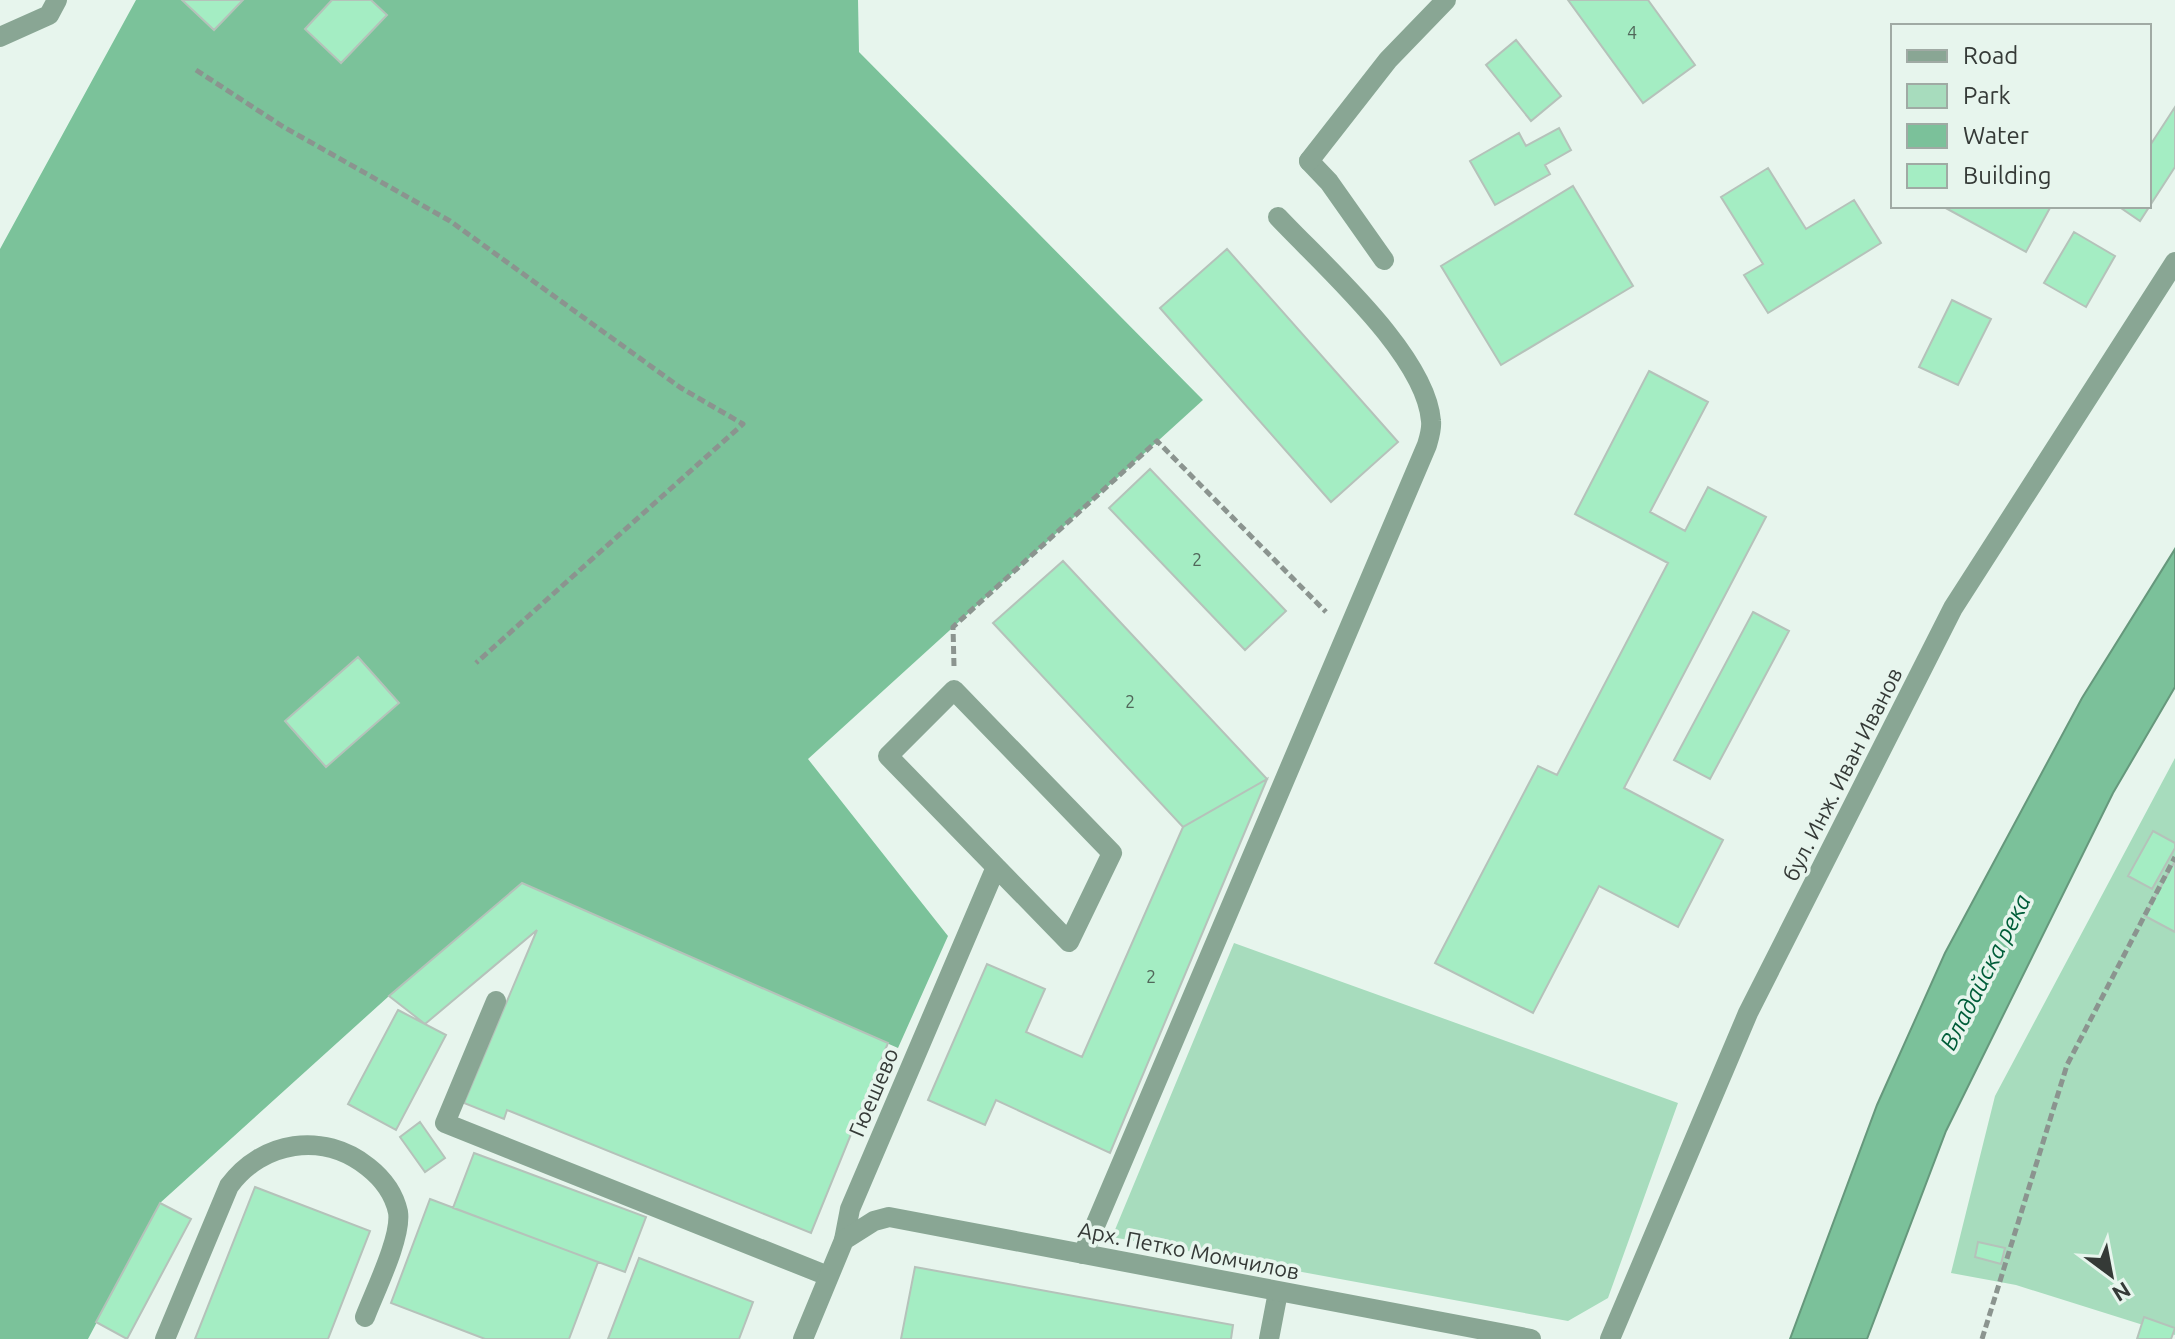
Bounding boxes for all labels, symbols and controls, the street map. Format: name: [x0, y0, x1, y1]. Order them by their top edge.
house number: 4: [1627, 22, 1637, 42]
legend: [1891, 24, 2151, 208]
text: Road: [1963, 42, 2018, 69]
text: Park: [1963, 82, 2011, 109]
text: Water: [1963, 122, 2029, 149]
text: Building: [1963, 162, 2051, 189]
house number: 2: [1192, 549, 1202, 569]
street label: бул. Инж. Иван Иванов: [1777, 663, 1907, 885]
house number: 2: [1125, 691, 1135, 711]
water label: Владайска река: [1934, 890, 2036, 1054]
house number: 2: [1146, 966, 1156, 986]
street label: Гюешево: [843, 1044, 903, 1140]
street label: Арх. Петко Момчилов: [1076, 1216, 1302, 1284]
north arrow: [2071, 1235, 2151, 1315]
text: N: [2108, 1277, 2135, 1307]

